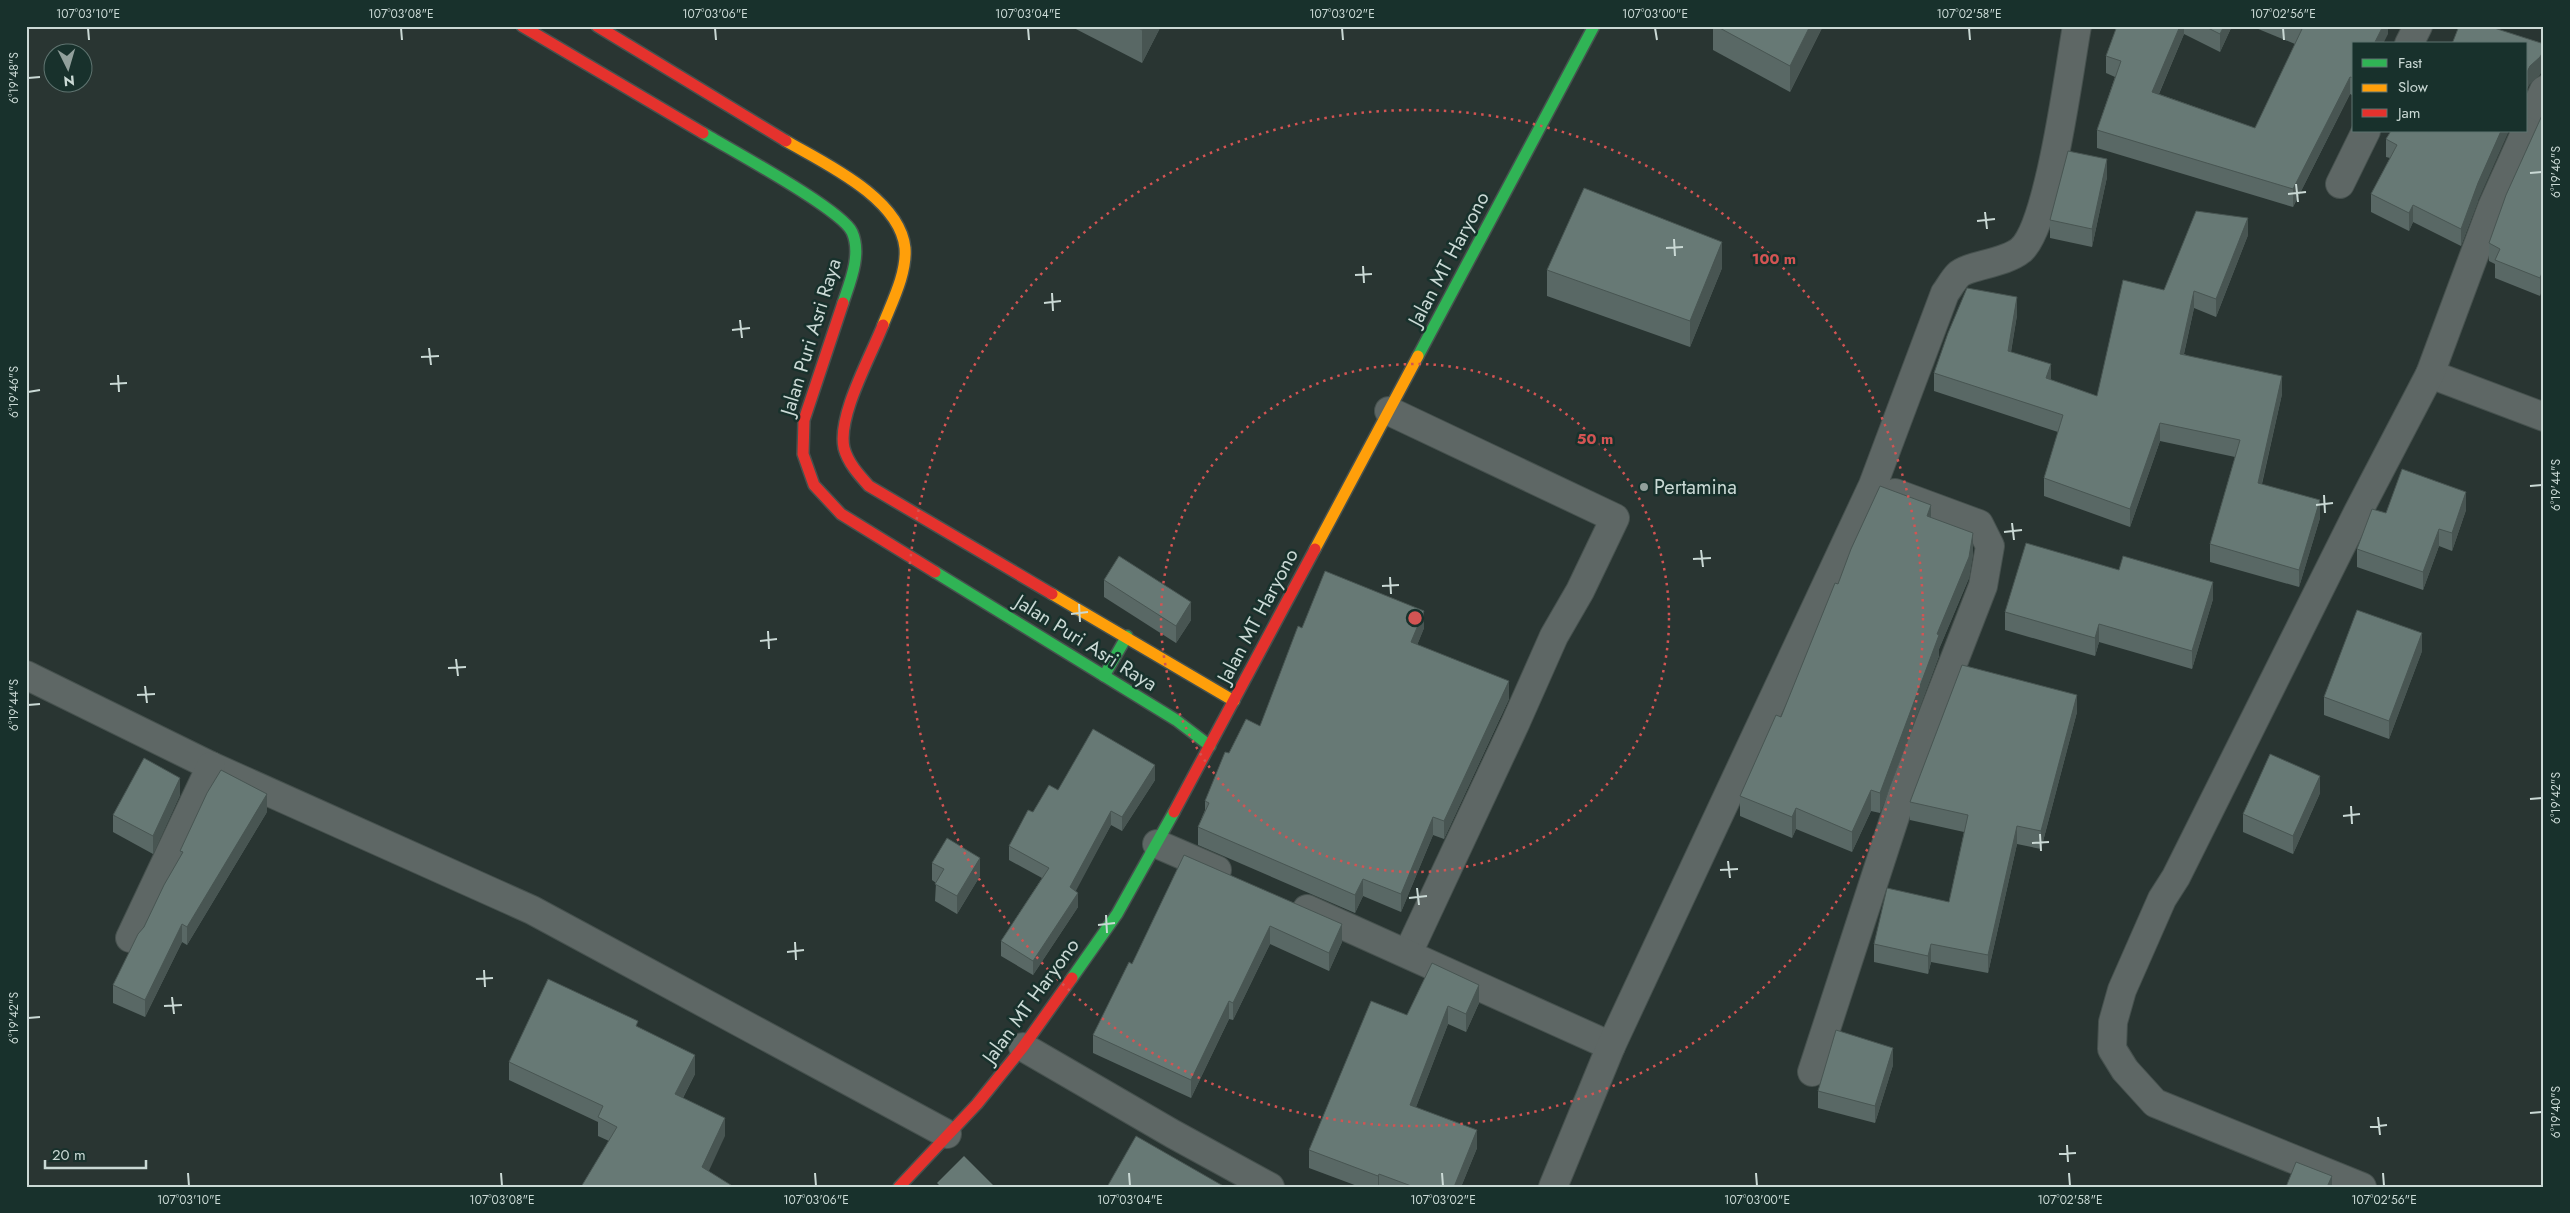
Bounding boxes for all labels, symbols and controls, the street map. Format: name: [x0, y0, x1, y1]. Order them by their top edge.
text: 107°03'10"E: [56, 5, 120, 23]
text: 107°03'08"E: [368, 5, 434, 23]
text: 107°03'06"E: [682, 5, 748, 23]
text: 107°03'04"E: [995, 5, 1061, 23]
text: 107°03'02"E: [1309, 5, 1375, 23]
text: 107°03'00"E: [1622, 5, 1688, 23]
text: 107°02'58"E: [1936, 5, 2002, 23]
text: 107°02'56"E: [2250, 5, 2316, 23]
north arrow: [42, 42, 92, 92]
legend: [2352, 42, 2528, 132]
text: 6°19'48"S: [5, 52, 23, 104]
text: Fast: [2398, 52, 2422, 74]
text: N: [63, 71, 76, 91]
text: Slow: [2398, 76, 2429, 98]
text: Jam: [2396, 102, 2421, 124]
text: 6°19'46"S: [2547, 146, 2565, 198]
street label: Jalan MT Haryono: [1400, 186, 1497, 334]
text: 100 m: [1752, 248, 1796, 270]
street label: Jalan Puri Asri Raya: [772, 255, 849, 422]
text: 6°19'46"S: [5, 366, 23, 418]
text: 50 m: [1577, 428, 1613, 450]
text: 6°19'44"S: [2547, 459, 2565, 511]
place label: Pertamina: [1654, 473, 1737, 502]
marker: Pertamina: [1638, 481, 1650, 493]
street label: Jalan MT Haryono: [1209, 543, 1306, 691]
street label: Jalan Puri Asri Raya: [1007, 586, 1163, 698]
centre of rings: [1406, 609, 1424, 627]
text: 6°19'44"S: [5, 679, 23, 731]
text: 6°19'42"S: [2547, 772, 2565, 824]
street label: Jalan MT Haryono: [974, 932, 1087, 1072]
text: 6°19'42"S: [5, 992, 23, 1044]
text: 6°19'40"S: [2547, 1085, 2565, 1138]
scale bar: [45, 1138, 146, 1170]
text: 20 m: [52, 1144, 86, 1166]
text: 107°03'10"E: [157, 1191, 221, 1209]
text: 107°03'08"E: [469, 1191, 535, 1209]
text: 107°03'06"E: [783, 1191, 849, 1209]
text: 107°03'04"E: [1097, 1191, 1163, 1209]
text: 107°03'02"E: [1410, 1191, 1476, 1209]
text: 107°03'00"E: [1724, 1191, 1790, 1209]
text: 107°02'58"E: [2037, 1191, 2103, 1209]
text: 107°02'56"E: [2351, 1191, 2417, 1209]

